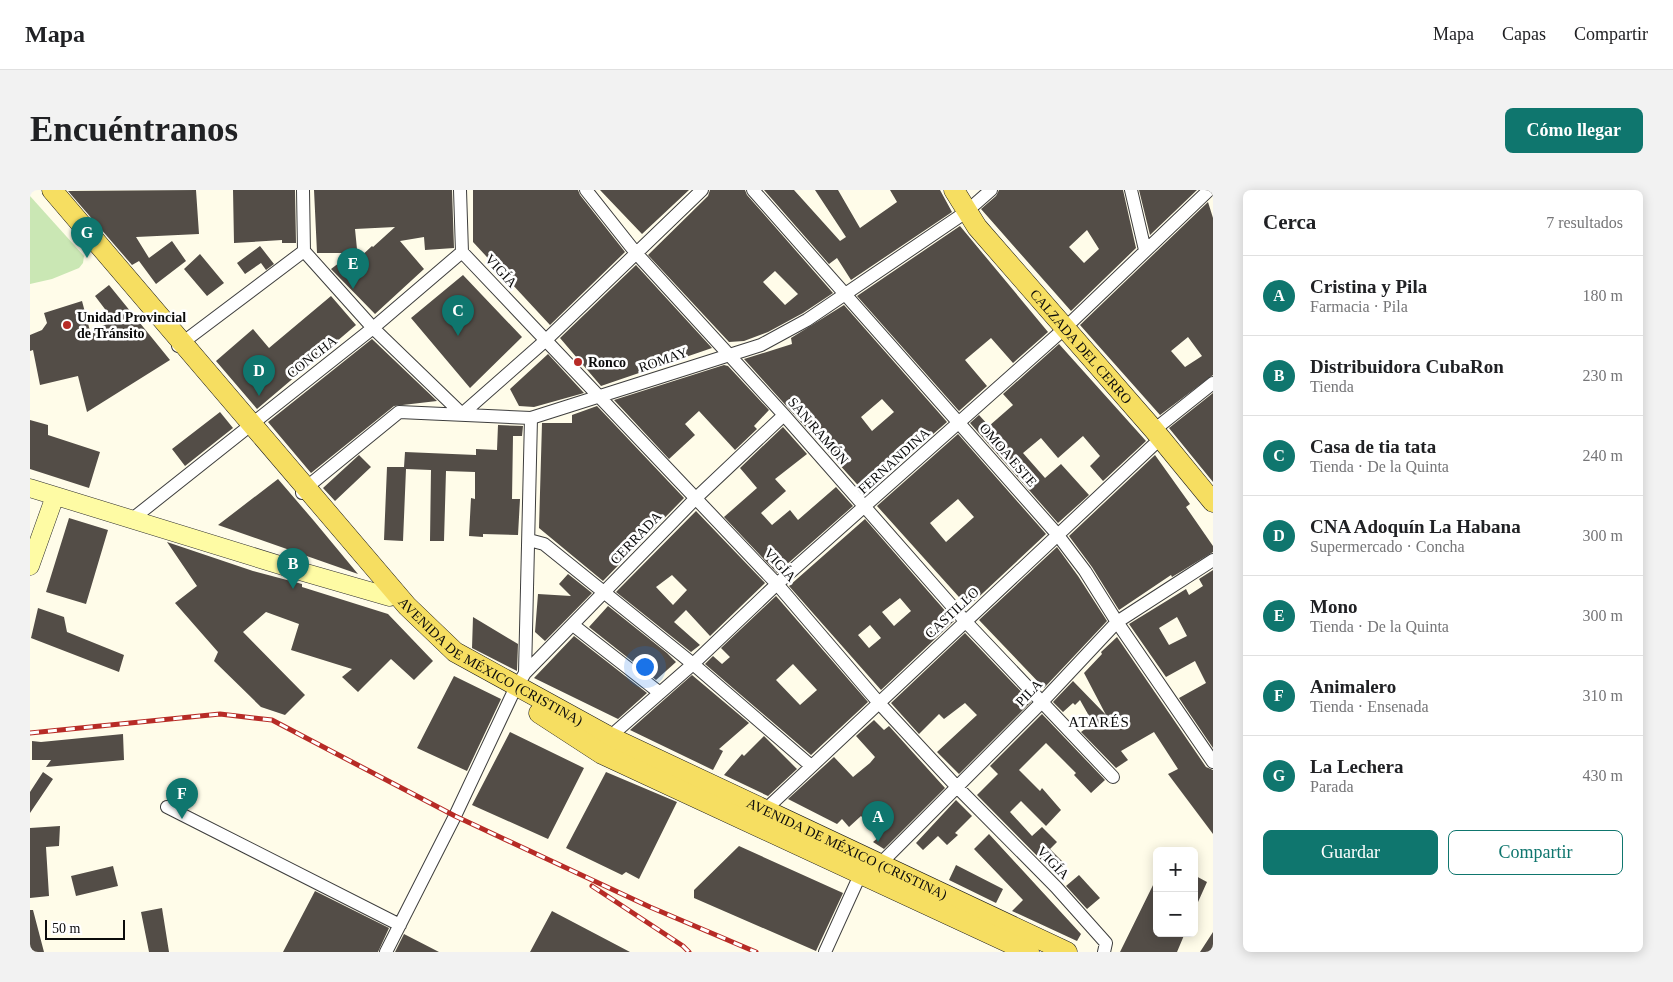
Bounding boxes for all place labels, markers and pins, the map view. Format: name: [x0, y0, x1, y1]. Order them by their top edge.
pin: G: [71, 217, 103, 258]
pin: E: [337, 248, 369, 289]
pin: C: [442, 295, 474, 336]
place label: Unidad Provincial de Tránsito: [77, 310, 186, 341]
marker: Unidad Provincial de Tránsito: [61, 319, 73, 331]
pin: D: [243, 355, 275, 396]
place label: Ronco: [588, 355, 626, 370]
marker: Ronco: [572, 356, 584, 368]
pin: B: [277, 548, 309, 589]
pin: F: [166, 778, 198, 819]
pin: A: [862, 801, 894, 842]

